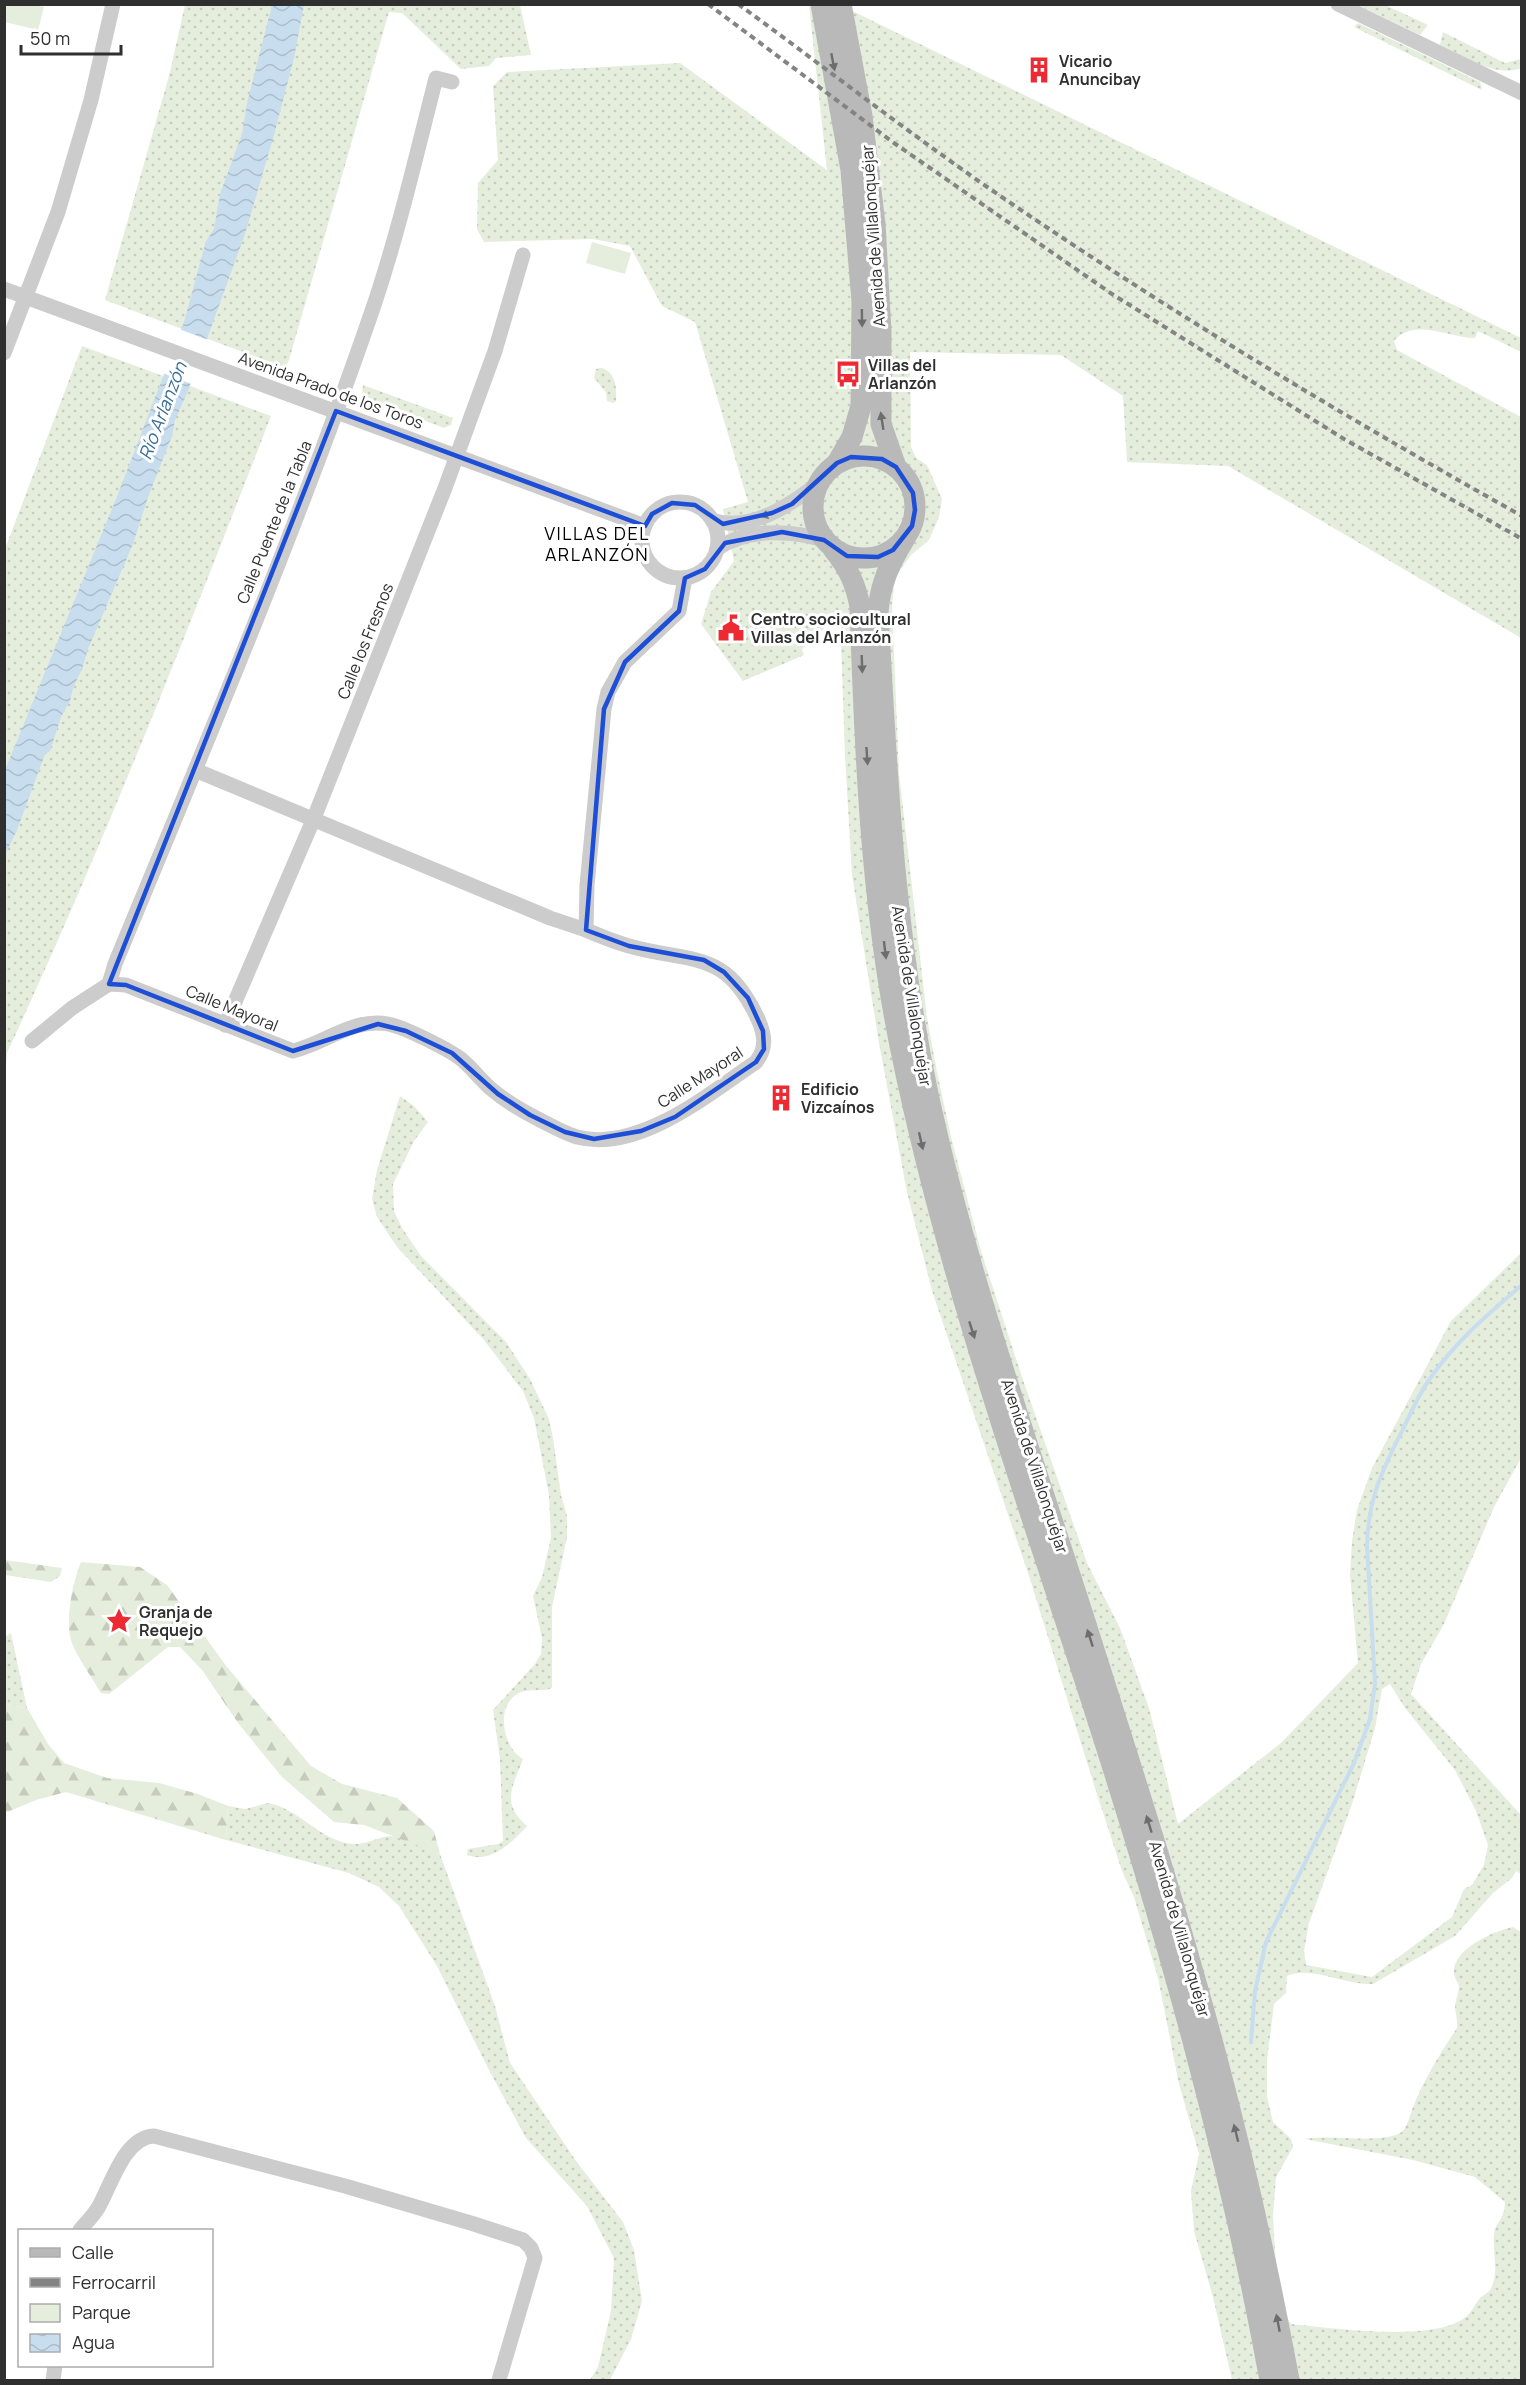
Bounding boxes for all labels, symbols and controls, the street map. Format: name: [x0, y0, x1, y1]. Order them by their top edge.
scale bar: [21, 18, 122, 56]
text: 50 m: [30, 26, 70, 50]
place label: Vicario Anuncibay: [1059, 50, 1141, 90]
one-way arrow: [829, 53, 838, 72]
building icon: Vicario Anuncibay: [1024, 55, 1054, 85]
street label: Avenida de Villalonquéjar: [856, 144, 890, 328]
one-way arrow: [857, 308, 867, 327]
street label: Avenida Prado de los Toros: [236, 346, 426, 434]
place label: Villas del Arlanzón: [868, 354, 937, 394]
water label: Río Arlanzón: [132, 357, 192, 463]
bus stop icon: Villas del Arlanzón: [833, 359, 863, 389]
one-way arrow: [877, 412, 886, 431]
street label: Calle Puente de la Tabla: [231, 437, 317, 607]
one-way arrow: [760, 510, 778, 519]
district label: VILLAS DEL ARLANZÓN: [544, 521, 650, 566]
street label: Calle los Fresnos: [332, 580, 398, 702]
place label: Centro sociocultural Villas del Arlanzón: [751, 608, 911, 648]
public building icon: Centro sociocultural Villas del Arlanzón: [716, 613, 746, 643]
one-way arrow: [857, 654, 867, 673]
one-way arrow: [862, 746, 871, 765]
street label: Avenida de Villalonquéjar: [887, 904, 937, 1088]
one-way arrow: [880, 941, 890, 960]
street label: Calle Mayoral: [183, 979, 281, 1037]
street label: Calle Mayoral: [653, 1041, 747, 1113]
place label: Edificio Vizcaínos: [801, 1078, 875, 1118]
building icon: Edificio Vizcaínos: [766, 1083, 796, 1113]
one-way arrow: [917, 1132, 927, 1151]
one-way arrow: [968, 1321, 978, 1339]
street label: Avenida de Villalonquéjar: [996, 1376, 1074, 1556]
place label: Granja de Requejo: [139, 1601, 213, 1641]
place icon: Granja de Requejo: [104, 1606, 134, 1636]
one-way arrow: [1085, 1629, 1094, 1647]
one-way arrow: [1144, 1815, 1153, 1833]
street label: Avenida de Villalonquéjar: [1144, 1838, 1216, 2020]
one-way arrow: [1230, 2124, 1240, 2142]
legend: [18, 2229, 213, 2367]
text: Calle: [72, 2240, 114, 2264]
text: Ferrocarril: [72, 2270, 156, 2294]
text: Parque: [72, 2300, 131, 2324]
one-way arrow: [1273, 2313, 1282, 2332]
text: Agua: [72, 2330, 115, 2354]

